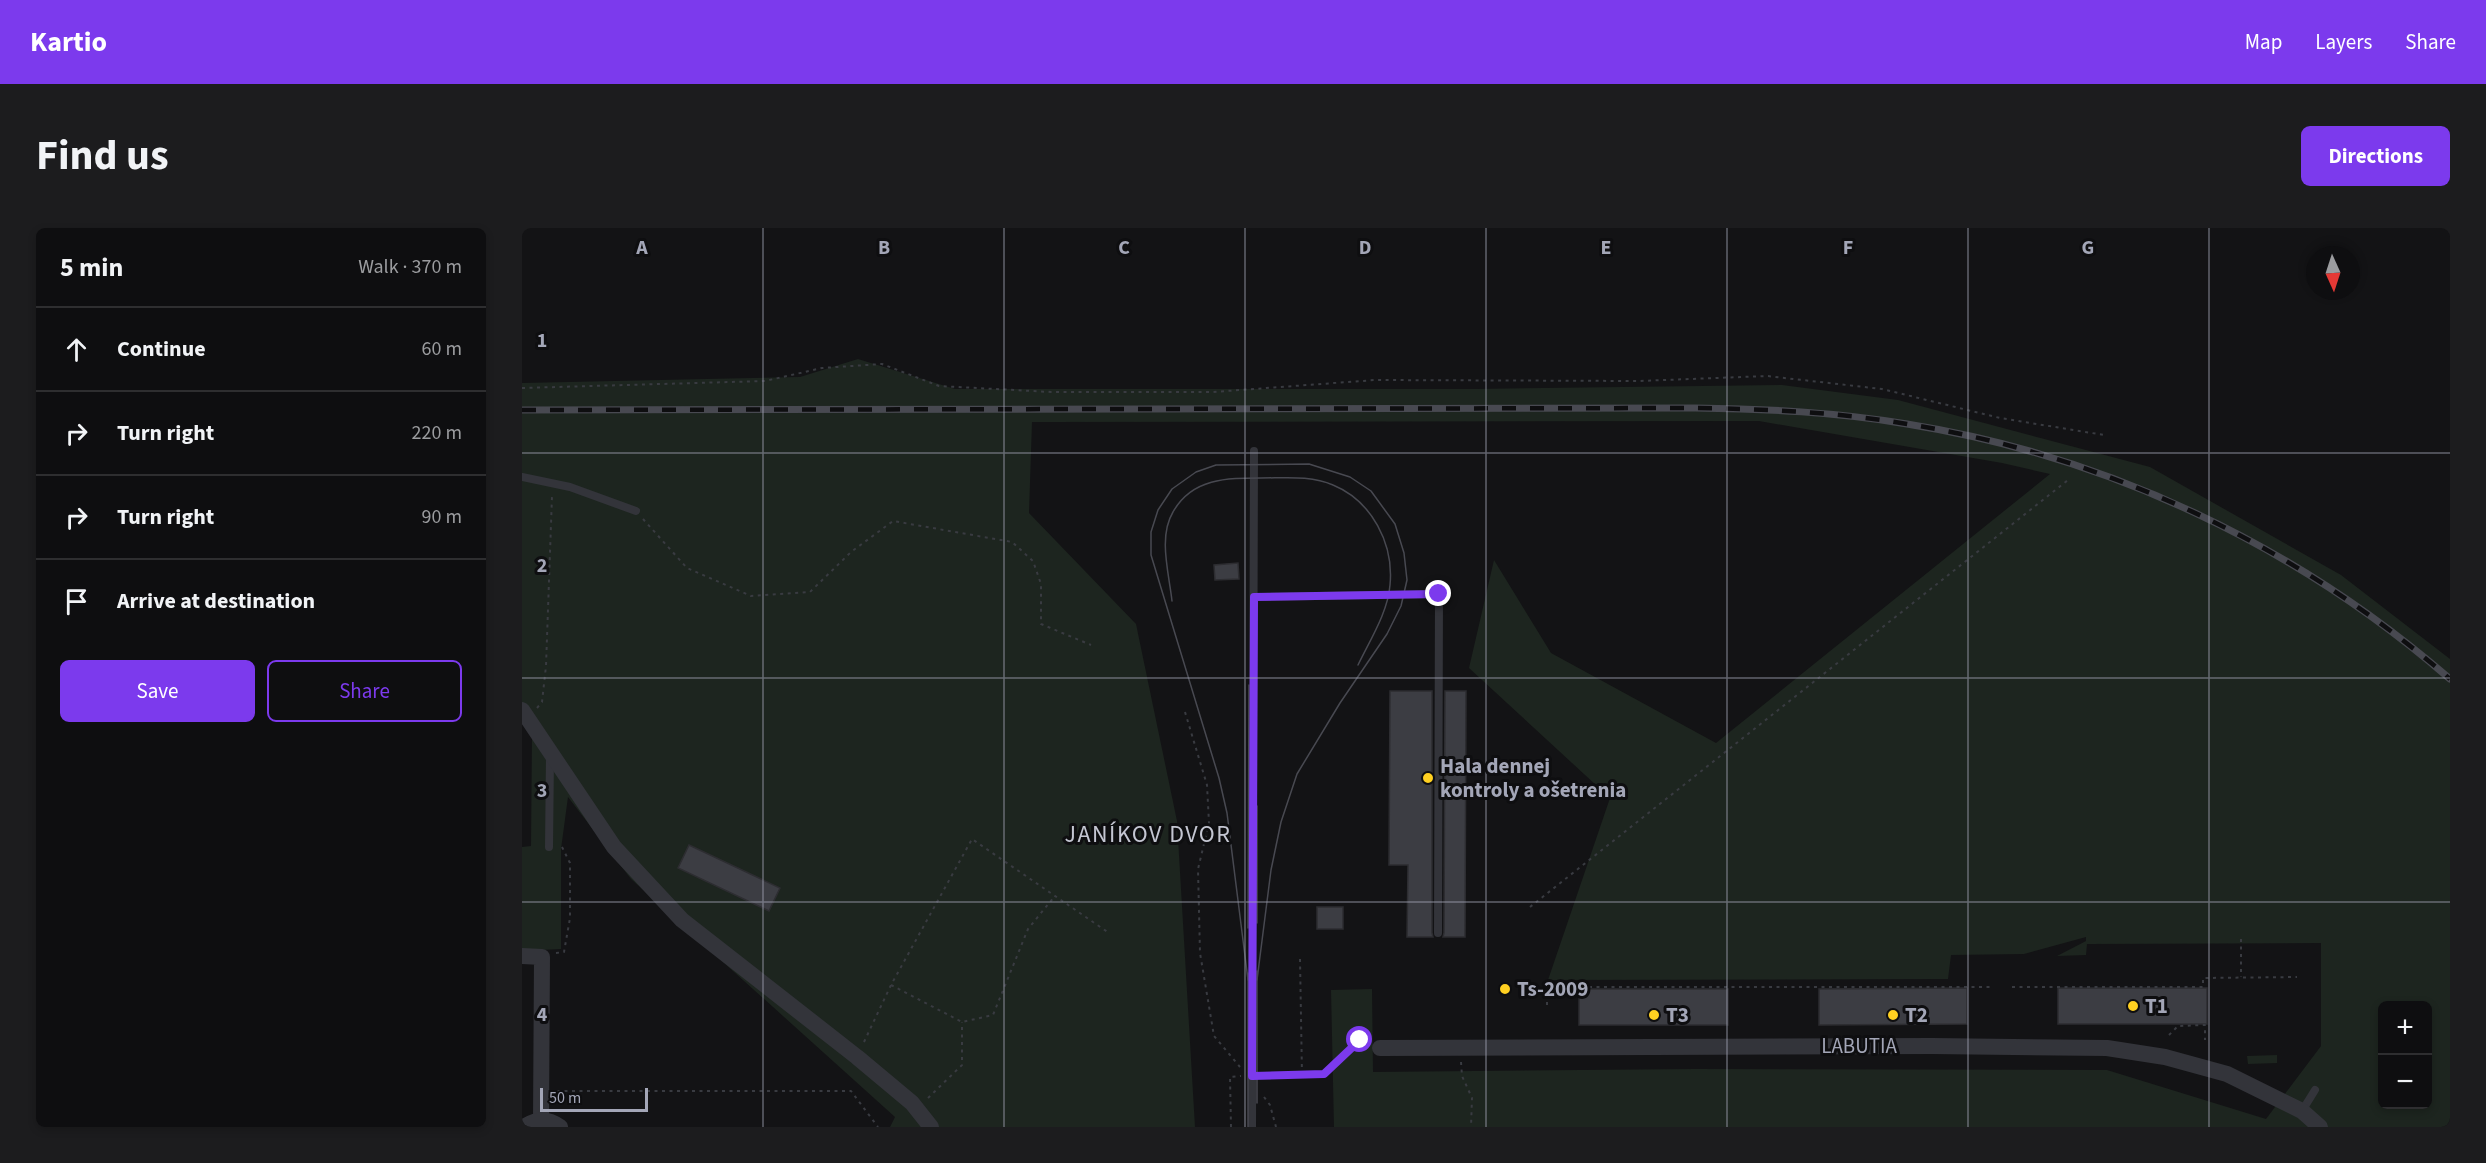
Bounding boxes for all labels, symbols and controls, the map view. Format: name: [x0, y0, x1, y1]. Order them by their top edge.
text: Kartio: [30, 22, 107, 62]
text: Map: [2245, 27, 2282, 57]
text: Layers: [2315, 27, 2372, 57]
text: Share: [2405, 27, 2456, 57]
text: Find us: [36, 126, 169, 186]
button: Directions: [2301, 126, 2450, 186]
text: A: [635, 234, 648, 262]
text: B: [878, 234, 890, 262]
text: C: [1118, 234, 1130, 262]
text: D: [1359, 234, 1371, 262]
text: E: [1601, 234, 1611, 262]
text: F: [1843, 234, 1853, 262]
text: G: [2082, 234, 2094, 262]
north arrow: [2306, 246, 2360, 300]
text: 5 min: [60, 249, 123, 286]
text: Walk · 370 m: [358, 253, 462, 281]
text: 1: [537, 327, 547, 355]
icon: ahead: [60, 333, 93, 366]
text: Continue: [117, 333, 206, 365]
text: 60 m: [422, 335, 462, 363]
icon: right: [60, 417, 93, 450]
text: Turn right: [117, 417, 214, 449]
text: 220 m: [412, 419, 462, 447]
icon: right: [60, 501, 93, 534]
text: Turn right: [117, 501, 214, 533]
text: 90 m: [422, 503, 462, 531]
text: 2: [537, 552, 547, 580]
route end: [1425, 580, 1451, 606]
icon: arrive: [60, 585, 93, 618]
text: Arrive at destination: [117, 585, 315, 617]
button: Save: [60, 660, 255, 722]
button: Share: [267, 660, 462, 722]
place label: Hala dennej kontroly a ošetrenia: [1440, 751, 1626, 805]
marker: Hala dennej kontroly a ošetrenia: [1421, 771, 1435, 785]
text: 3: [537, 777, 547, 805]
district label: JANÍKOV DVOR: [1065, 817, 1231, 852]
place label: Ts-2009: [1517, 974, 1588, 1004]
marker: Ts-2009: [1498, 982, 1512, 996]
place label: T1: [2145, 991, 2168, 1021]
marker: T1: [2126, 999, 2140, 1013]
place label: T3: [1666, 1000, 1689, 1030]
place label: T2: [1905, 1000, 1928, 1030]
text: 4: [537, 1001, 548, 1029]
map controls: [2378, 1001, 2432, 1109]
button: +: [2378, 1001, 2432, 1055]
marker: T3: [1647, 1008, 1661, 1022]
marker: T2: [1886, 1008, 1900, 1022]
route start: [1346, 1026, 1372, 1052]
street label: LABUTIA: [1821, 1031, 1897, 1061]
button: −: [2378, 1055, 2432, 1109]
scale bar: [540, 1085, 648, 1112]
text: 50 m: [549, 1087, 581, 1109]

